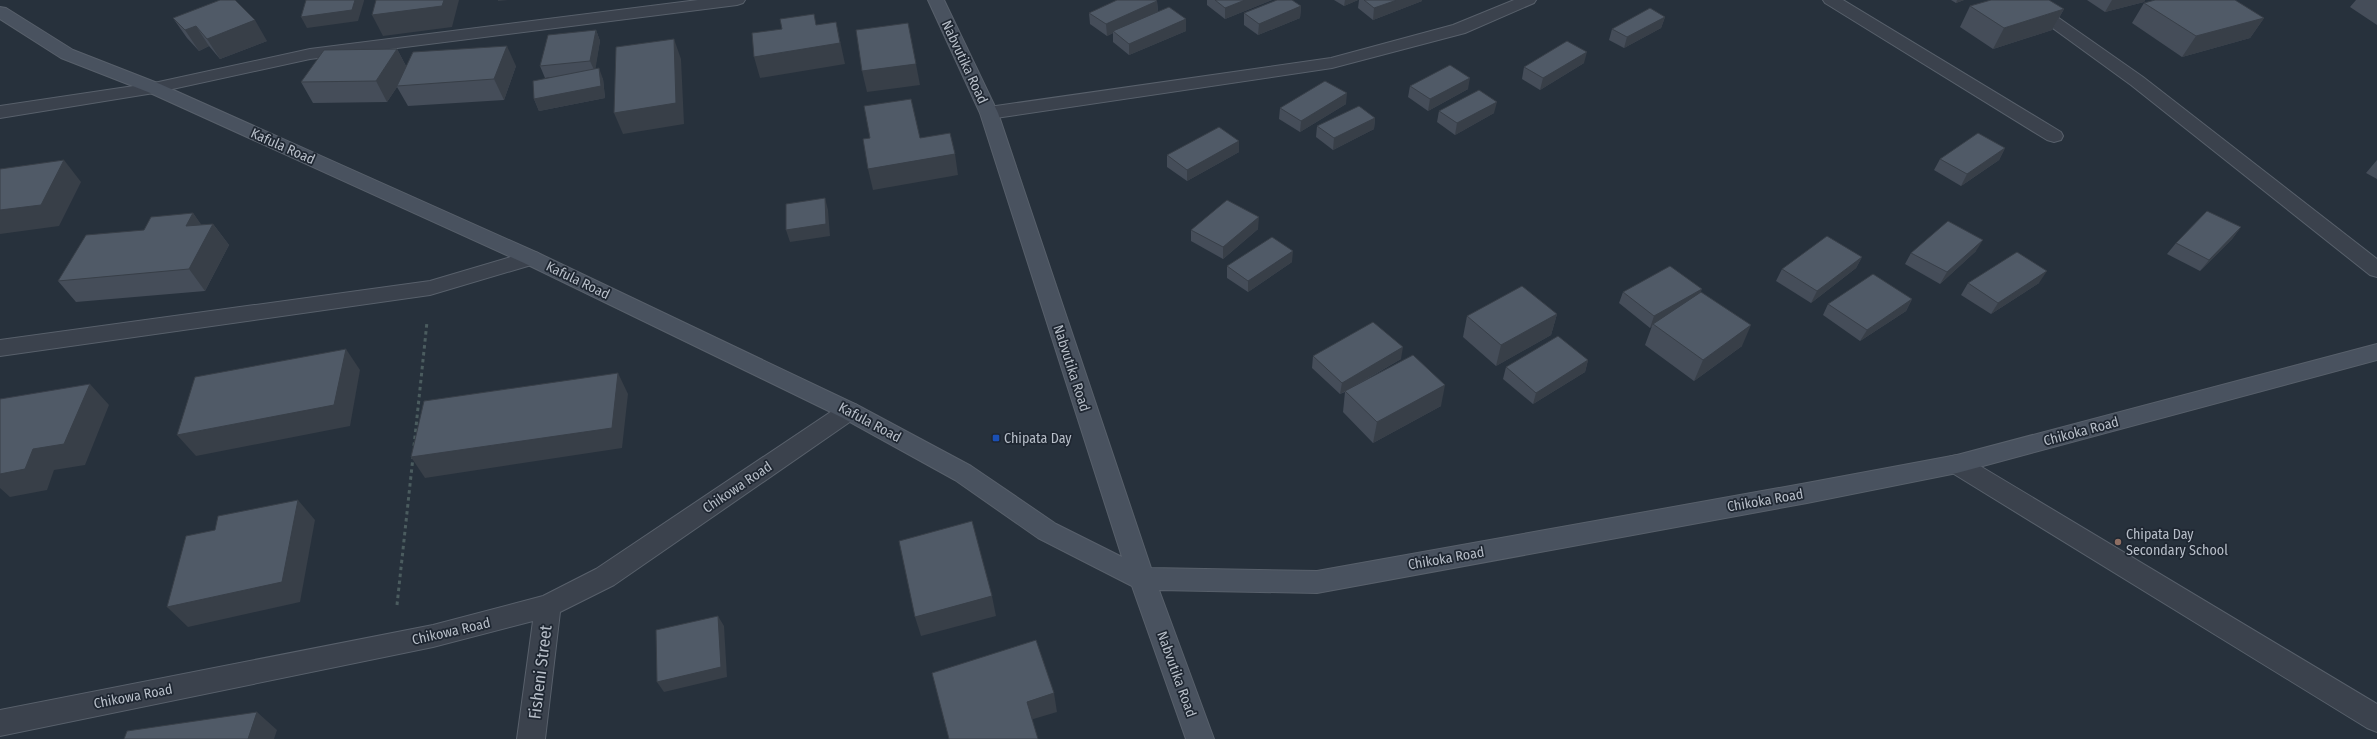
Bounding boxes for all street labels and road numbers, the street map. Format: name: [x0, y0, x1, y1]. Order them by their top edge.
street label: Nabvutika Road: [938, 18, 991, 107]
street label: Kafula Road: [248, 125, 318, 168]
street label: Kafula Road: [543, 258, 612, 303]
street label: Nabvutika Road: [1050, 323, 1093, 414]
street label: Kafula Road: [835, 399, 904, 446]
street label: Chikoka Road: [2042, 413, 2121, 450]
street label: Chikowa Road: [699, 458, 775, 517]
street label: Chikoka Road: [1726, 485, 1805, 516]
street label: Chikoka Road: [1407, 543, 1486, 574]
street label: Chikowa Road: [410, 614, 492, 649]
street label: Fisheni Street: [524, 623, 557, 720]
street label: Nabvutika Road: [1153, 629, 1200, 719]
street label: Chikowa Road: [92, 681, 174, 712]

